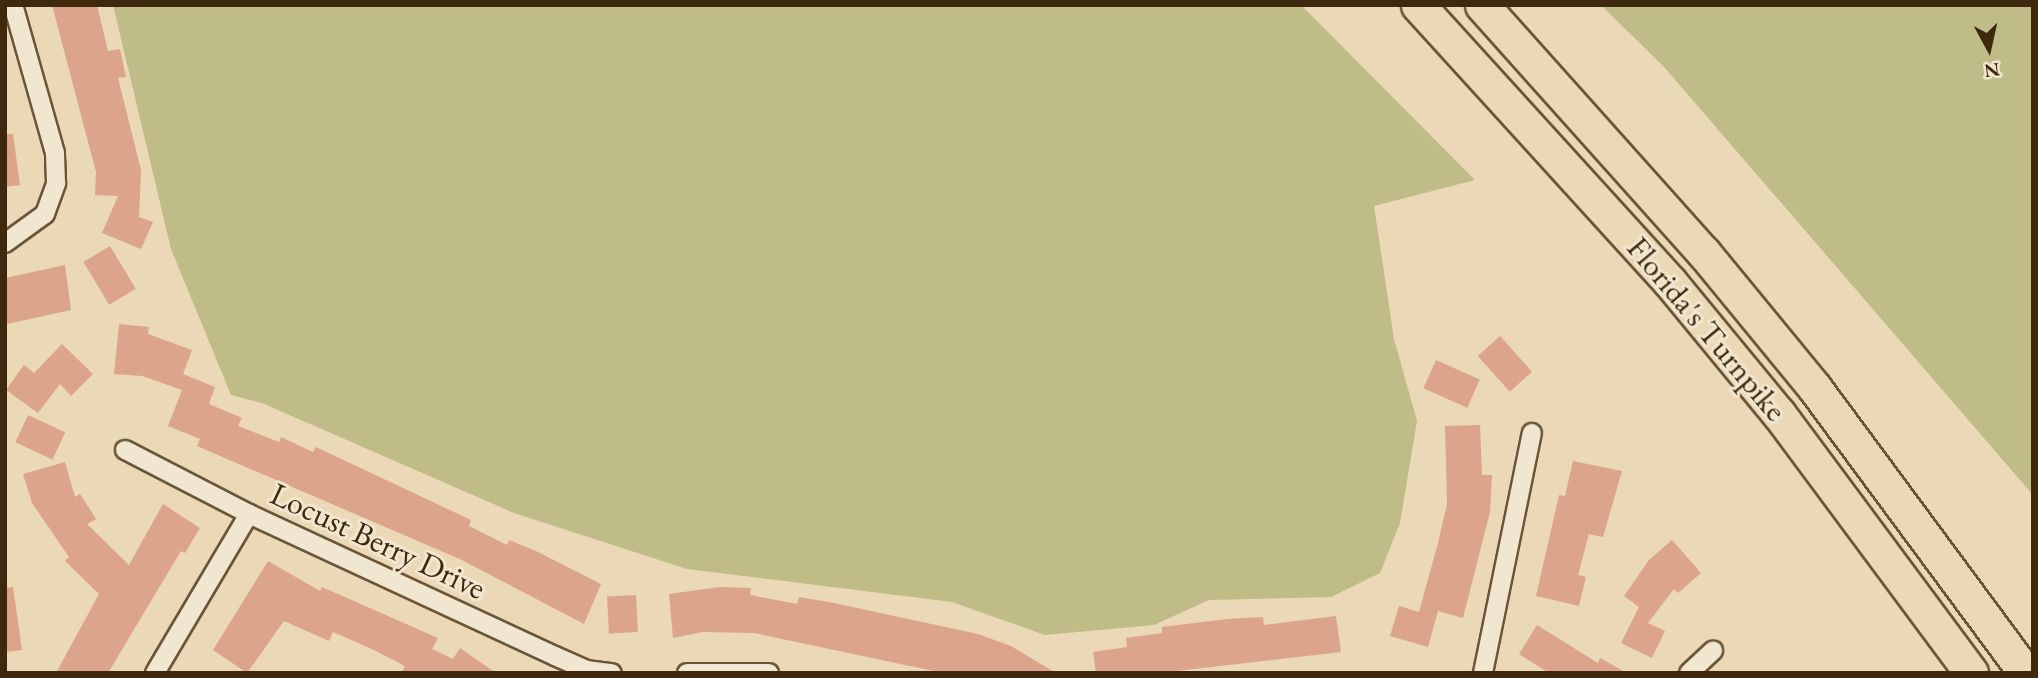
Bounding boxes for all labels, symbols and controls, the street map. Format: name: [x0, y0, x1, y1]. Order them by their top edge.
north arrow: [1954, 14, 2024, 84]
text: N: [1983, 57, 2001, 84]
street label: Florida's Turnpike: [1619, 229, 1795, 429]
street label: Locust Berry Drive: [264, 474, 492, 608]

